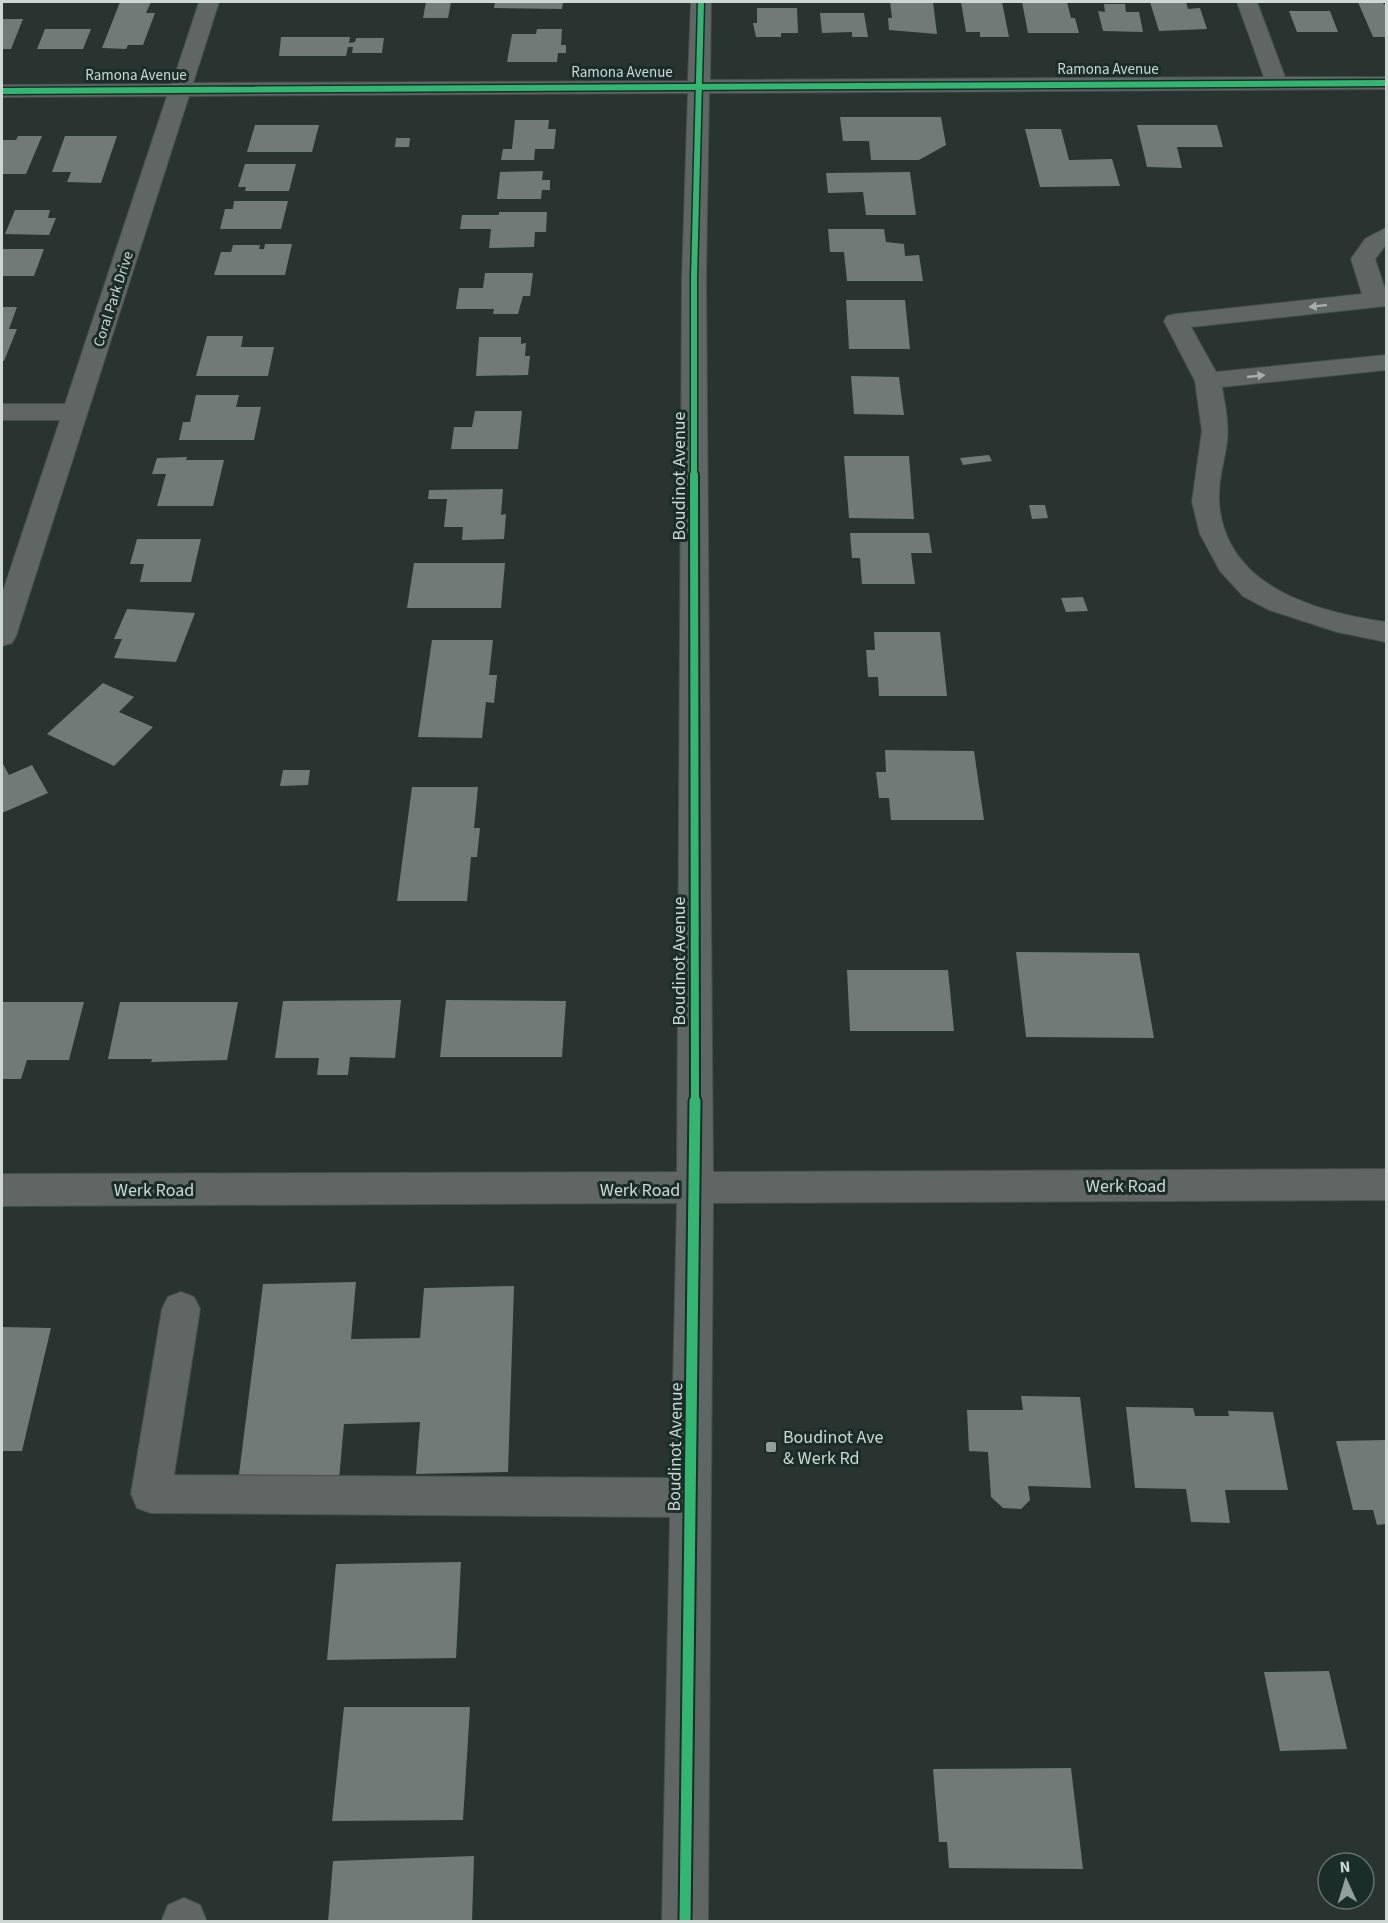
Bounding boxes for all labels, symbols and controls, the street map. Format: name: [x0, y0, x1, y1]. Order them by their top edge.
street label: Ramona Avenue: [1057, 59, 1159, 80]
street label: Ramona Avenue: [571, 62, 673, 83]
street label: Ramona Avenue: [85, 65, 187, 86]
street label: Coral Park Drive: [88, 249, 139, 350]
one-way arrow: [1309, 301, 1328, 311]
one-way arrow: [1246, 371, 1265, 381]
street label: Boudinot Avenue: [667, 411, 692, 541]
street label: Boudinot Avenue: [667, 896, 692, 1026]
street label: Werk Road: [1086, 1174, 1166, 1199]
street label: Werk Road: [114, 1178, 194, 1203]
street label: Werk Road: [600, 1178, 680, 1203]
street label: Boudinot Avenue: [662, 1382, 689, 1512]
place label: Boudinot Ave & Werk Rd: [783, 1425, 884, 1471]
marker: Boudinot Ave & Werk Rd: [764, 1440, 778, 1454]
north arrow: [1316, 1851, 1376, 1911]
text: N: [1339, 1856, 1351, 1878]

